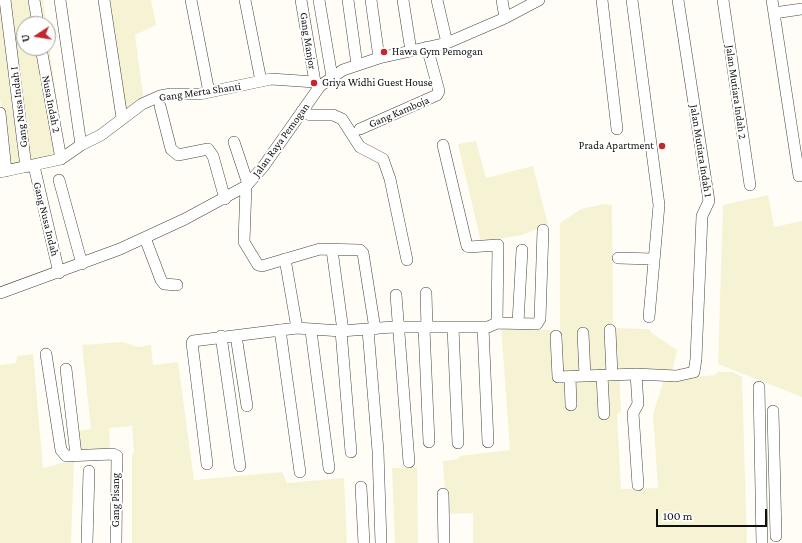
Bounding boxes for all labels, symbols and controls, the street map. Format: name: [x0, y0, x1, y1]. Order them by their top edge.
street label: Gang Manjor: [297, 12, 319, 70]
north arrow: [16, 16, 56, 56]
text: U: [19, 33, 32, 43]
street label: Jalan Mutiara Indah 2: [723, 44, 749, 140]
place label: Hawa Gym Pemogan: [392, 45, 483, 59]
marker: Hawa Gym Pemogan: [379, 47, 389, 57]
street label: Gang Nusa Indah I: [7, 66, 31, 148]
street label: Nusa Indah 2: [39, 74, 63, 134]
place label: Griya Widhi Guest House: [322, 76, 433, 90]
marker: Griya Widhi Guest House: [309, 78, 319, 88]
street label: Gang Merta Shanti: [158, 80, 242, 104]
street label: Gang Kamboja: [367, 93, 431, 131]
street label: Jalan Raya Pemogan: [250, 100, 312, 180]
street label: Jalan Mutiara Indah 1: [687, 104, 715, 198]
place label: Prada Apartment: [579, 139, 654, 153]
marker: Prada Apartment: [657, 141, 667, 151]
street label: Gang Nusa Indah: [30, 181, 62, 257]
street label: Gang Pisang: [109, 473, 123, 527]
scale bar: [658, 501, 769, 527]
text: 100 m: [663, 509, 692, 523]

